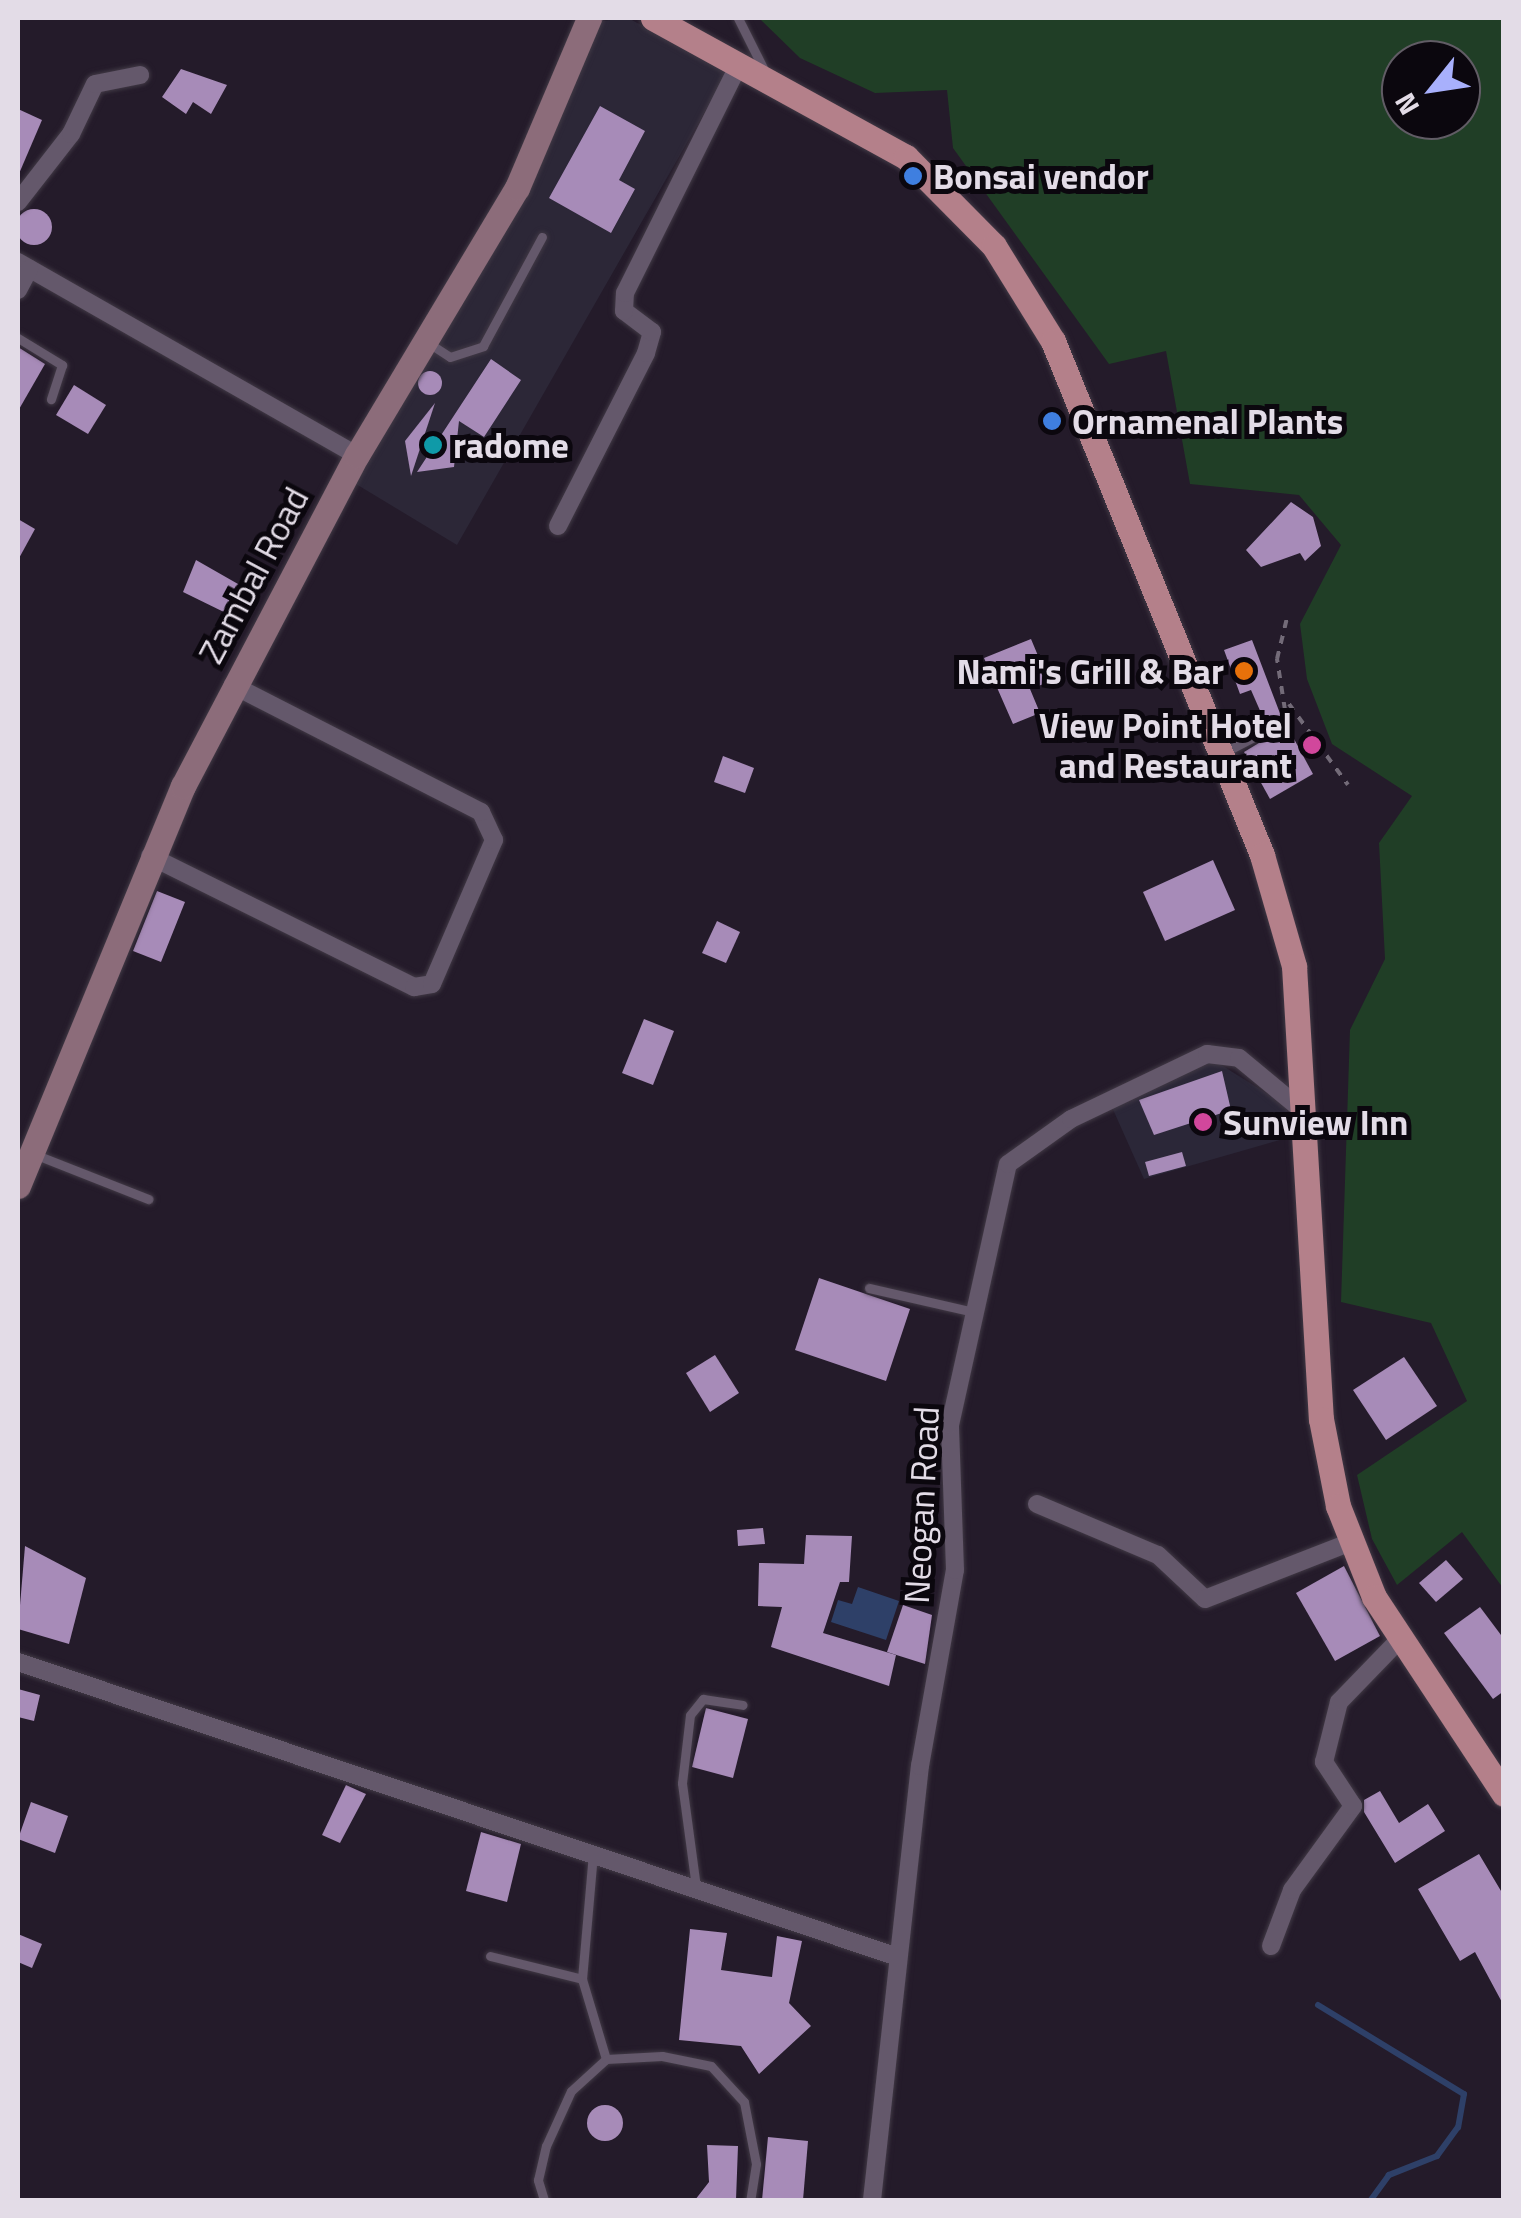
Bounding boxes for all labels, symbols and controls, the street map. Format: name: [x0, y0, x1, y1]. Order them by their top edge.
north arrow: [1381, 40, 1481, 140]
text: N: [1383, 85, 1430, 123]
place label: Bonsai vendor: [933, 155, 1149, 197]
marker: Bonsai vendor: [902, 165, 924, 187]
place label: Ornamenal Plants: [1072, 400, 1343, 442]
marker: Ornamenal Plants: [1041, 410, 1063, 432]
place label: radome: [453, 424, 569, 466]
marker: radome: [422, 434, 444, 456]
street label: Zambal Road: [189, 480, 317, 670]
place label: Nami's Grill & Bar: [956, 650, 1224, 692]
marker: Nami's Grill & Bar: [1233, 660, 1255, 682]
place label: View Point Hotel and Restaurant: [1039, 704, 1292, 786]
marker: View Point Hotel and Restaurant: [1301, 734, 1323, 756]
place label: Sunview Inn: [1223, 1101, 1408, 1143]
marker: Sunview Inn: [1192, 1111, 1214, 1133]
street label: Neogan Road: [895, 1405, 947, 1605]

